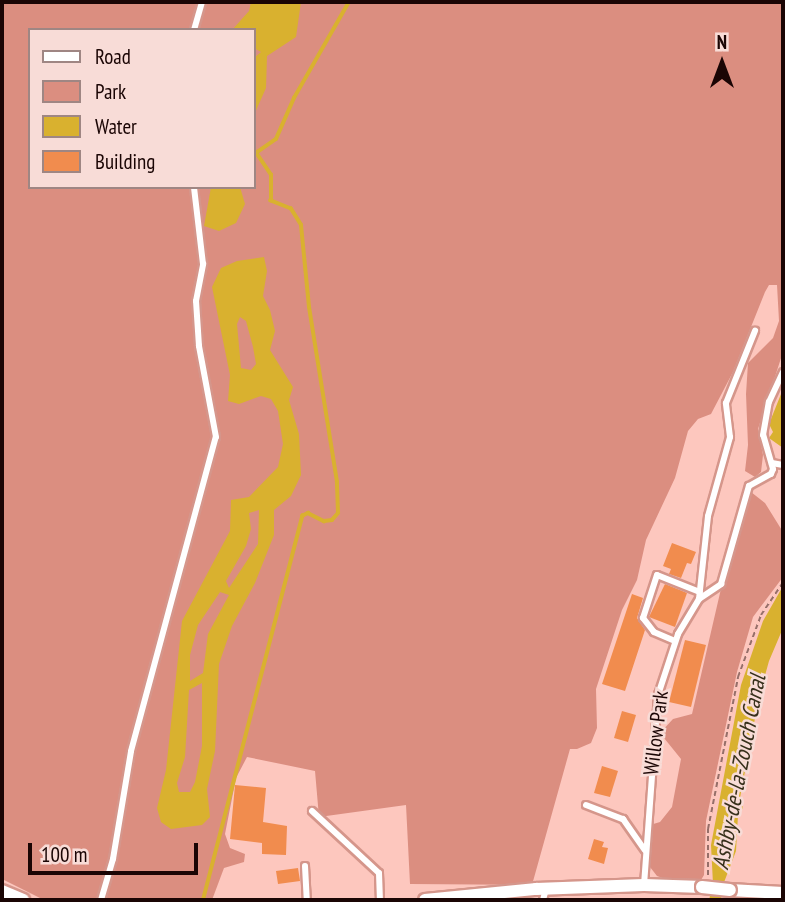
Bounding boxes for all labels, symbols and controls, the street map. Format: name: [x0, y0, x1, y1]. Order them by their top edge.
legend: [28, 28, 256, 189]
north arrow: [687, 28, 757, 98]
text: N: [717, 30, 727, 54]
text: Road: [95, 43, 131, 70]
text: Park: [95, 78, 126, 105]
text: Water: [95, 113, 137, 140]
text: Building: [95, 148, 155, 175]
water label: Ashby-de-la-Zouch Canal: [707, 672, 771, 872]
street label: Willow Park: [638, 689, 674, 777]
scale bar: [32, 828, 201, 872]
text: 100 m: [41, 841, 87, 868]

